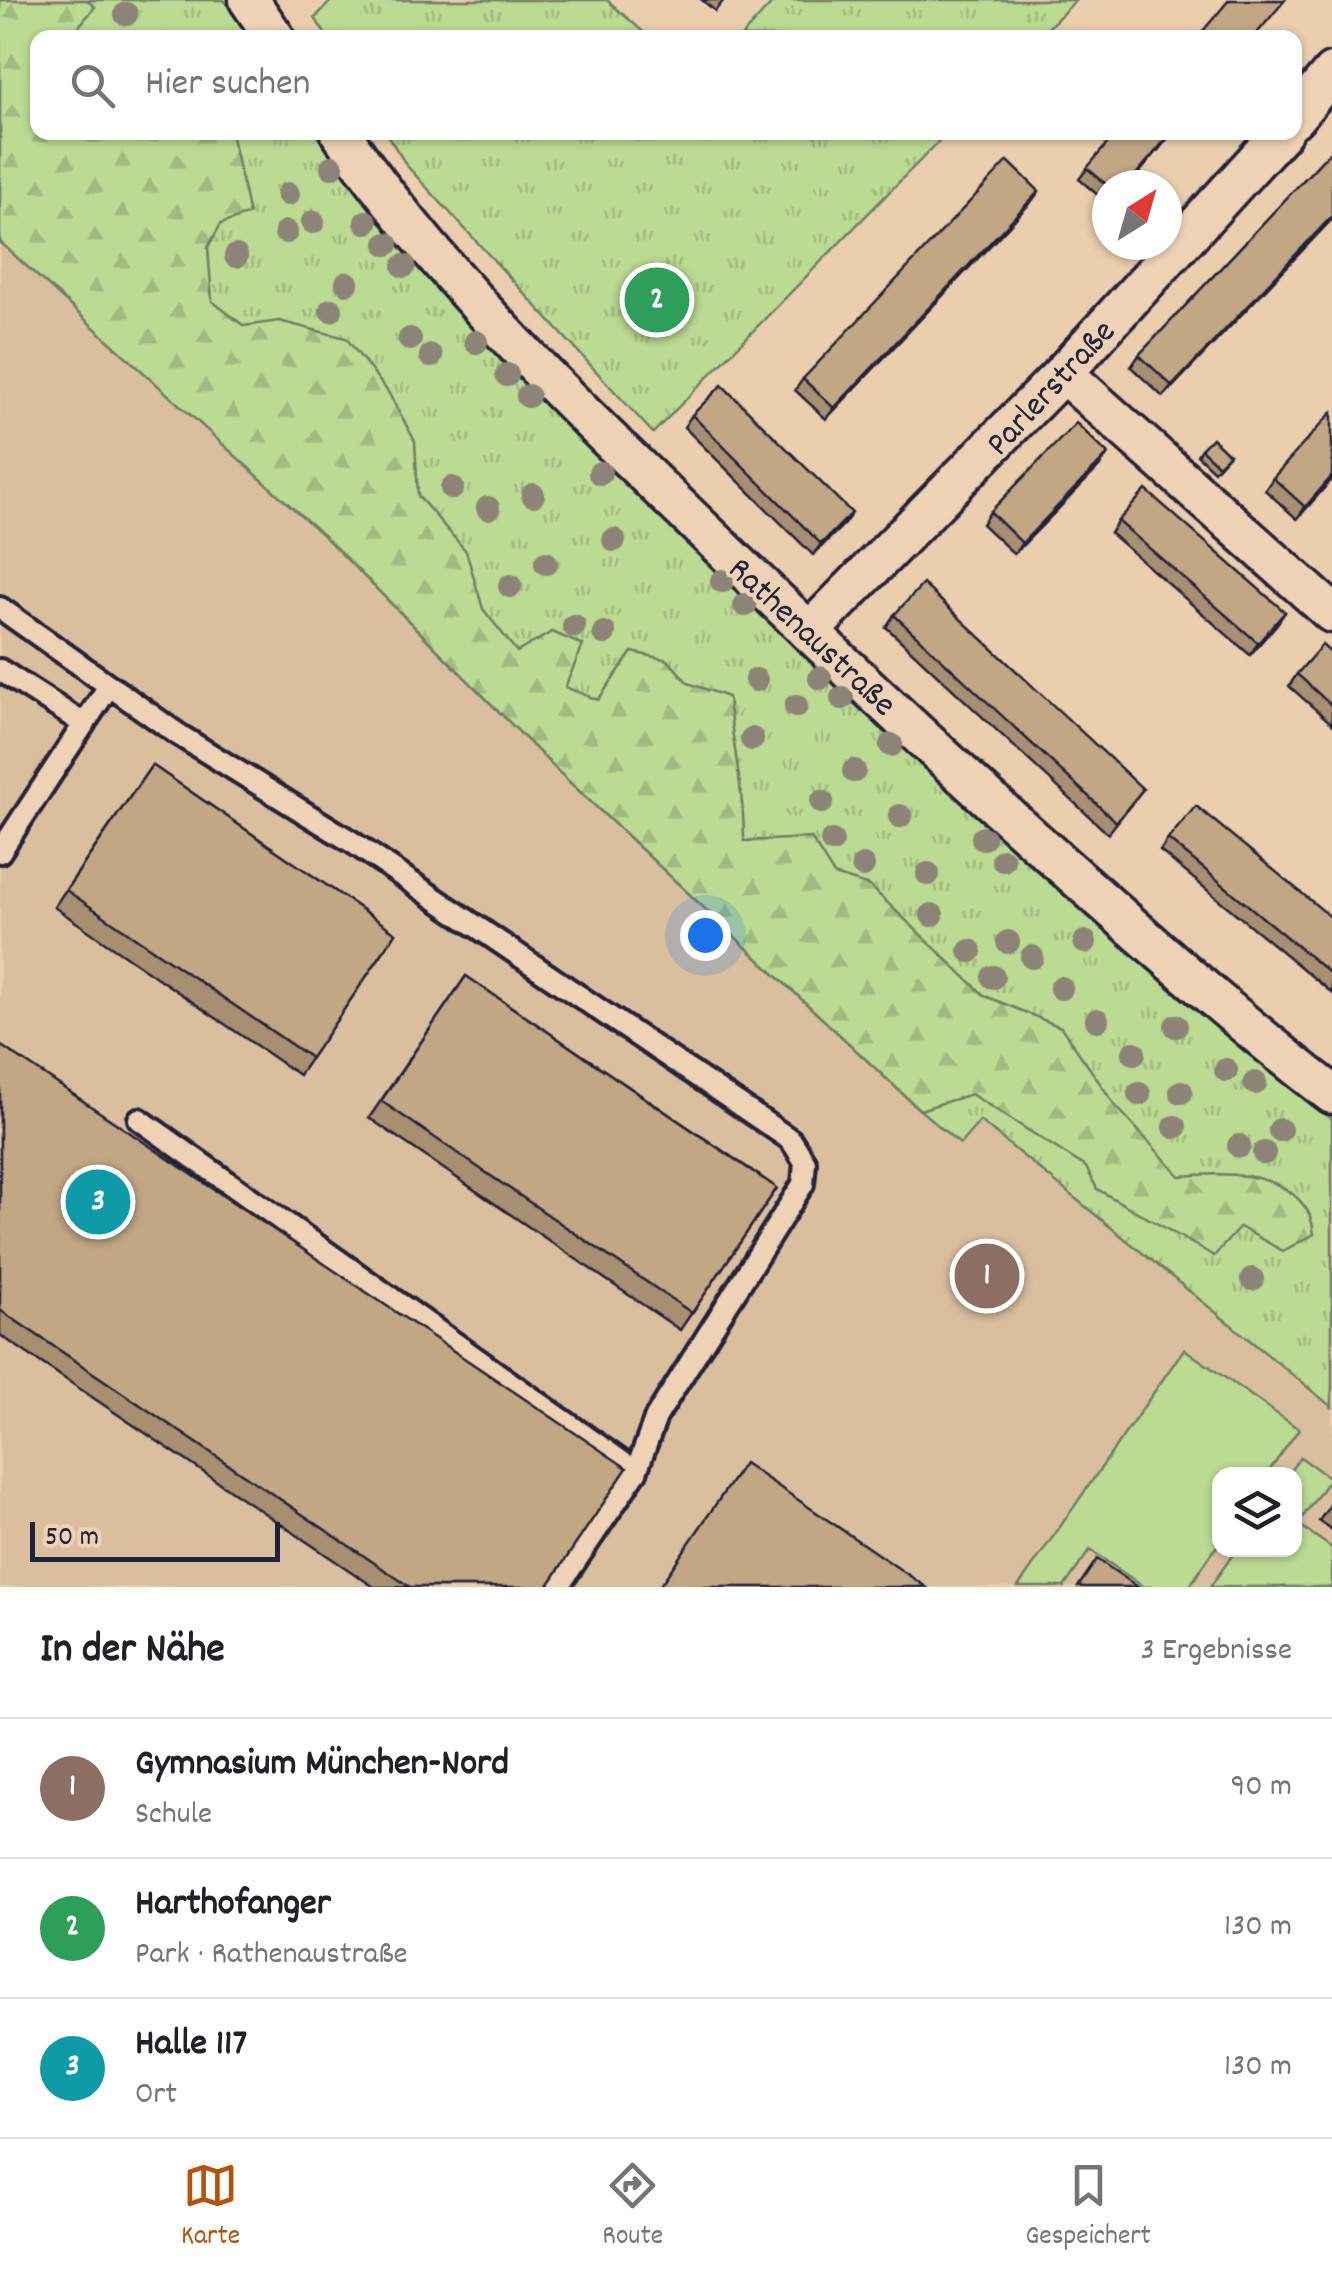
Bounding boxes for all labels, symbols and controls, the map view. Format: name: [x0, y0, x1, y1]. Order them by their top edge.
search box: [30, 30, 1302, 140]
icon: search: [65, 58, 120, 113]
text: Hier suchen: [145, 58, 310, 113]
north arrow: [1092, 170, 1182, 260]
pin: 2: [624, 262, 690, 338]
street label: Parlerstraße: [976, 310, 1129, 469]
street label: Rathenaustraße: [715, 547, 906, 730]
your location: [680, 910, 731, 961]
pin: 3: [66, 1164, 130, 1240]
pin: 1: [954, 1238, 1020, 1314]
map controls: [1212, 1467, 1302, 1557]
button: layers: [1212, 1467, 1302, 1557]
scale bar: [30, 1517, 280, 1562]
text: 50 m: [45, 1519, 99, 1559]
text: In der Nähe: [40, 1622, 225, 1682]
text: 3 Ergebnisse: [1140, 1629, 1292, 1675]
text: Gymnasium München-Nord: [135, 1738, 509, 1793]
text: 1: [69, 1765, 76, 1811]
text: 90 m: [1231, 1765, 1292, 1811]
text: Schule: [135, 1793, 212, 1839]
text: Harthofanger: [135, 1878, 331, 1933]
text: 2: [66, 1905, 79, 1951]
text: 130 m: [1224, 1905, 1292, 1951]
text: Park · Rathenaustraße: [135, 1933, 408, 1979]
text: Halle 117: [135, 2018, 247, 2073]
text: 3: [65, 2045, 80, 2091]
text: 130 m: [1224, 2045, 1292, 2091]
text: Ort: [135, 2073, 177, 2119]
tab: Karte: [181, 2158, 240, 2258]
tab: Route: [602, 2158, 663, 2258]
tab: Gespeichert: [1025, 2158, 1151, 2258]

